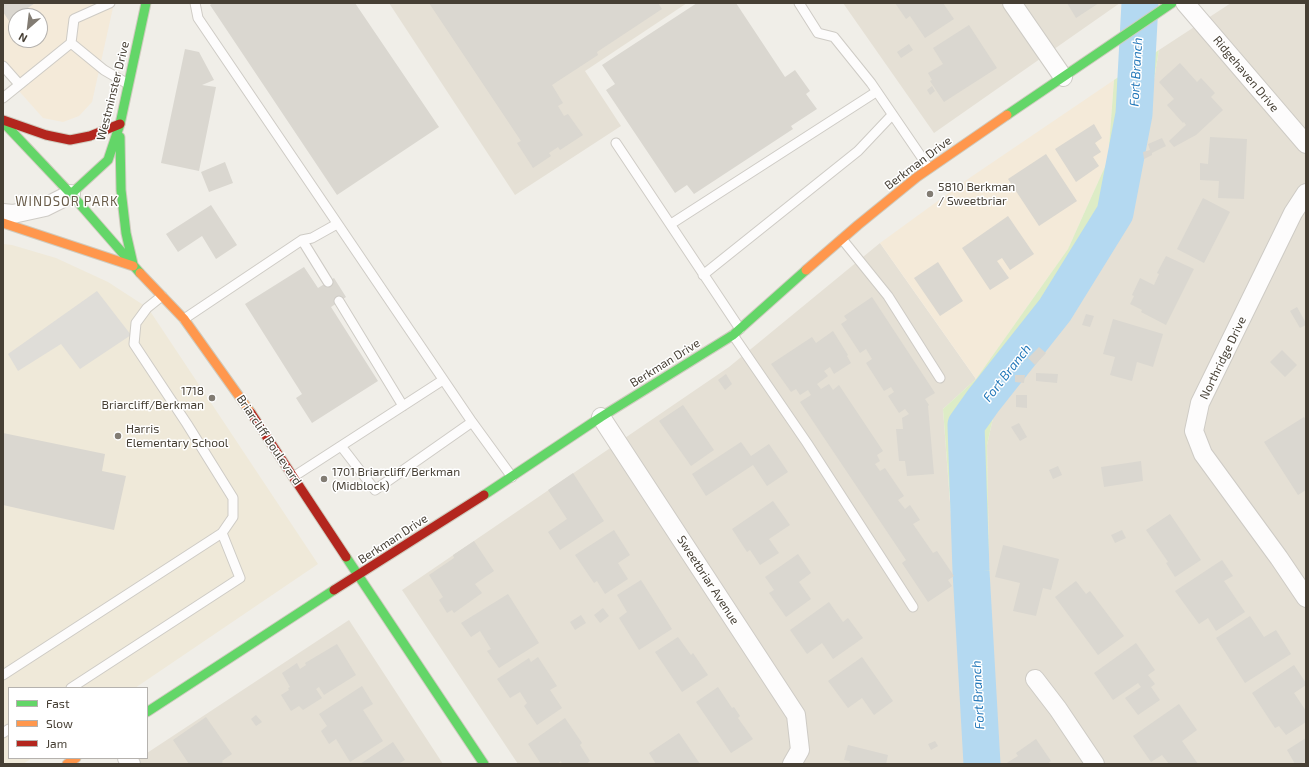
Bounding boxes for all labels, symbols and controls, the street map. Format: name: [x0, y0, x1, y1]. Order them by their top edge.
north arrow: [8, 8, 48, 48]
text: N: [16, 31, 29, 46]
street label: Ridgehaven Drive: [1210, 33, 1282, 115]
water label: Fort Branch: [1126, 37, 1146, 107]
street label: Westminster Drive: [94, 40, 132, 142]
street label: Berkman Drive: [882, 133, 954, 193]
place label: 5810 Berkman / Sweetbriar: [938, 180, 1015, 208]
marker: 5810 Berkman / Sweetbriar: [925, 189, 935, 199]
district label: WINDSOR PARK: [15, 194, 119, 210]
street label: Northridge Drive: [1197, 314, 1249, 402]
street label: Berkman Drive: [627, 336, 703, 390]
water label: Fort Branch: [980, 341, 1034, 405]
place label: 1718 Briarcliff/Berkman: [102, 384, 204, 412]
street label: Briarcliff Boulevard: [234, 392, 304, 488]
marker: 1718 Briarcliff/Berkman: [207, 393, 217, 403]
place label: Harris Elementary School: [126, 422, 228, 450]
marker: Harris Elementary School: [113, 431, 123, 441]
place label: 1701 Briarcliff/Berkman (Midblock): [332, 465, 460, 493]
marker: 1701 Briarcliff/Berkman (Midblock): [319, 474, 329, 484]
street label: Berkman Drive: [356, 511, 430, 567]
street label: Sweetbriar Avenue: [674, 533, 742, 627]
water label: Fort Branch: [968, 660, 988, 730]
legend: [8, 687, 148, 759]
text: Fast: [46, 696, 69, 710]
text: Slow: [46, 716, 73, 730]
text: Jam: [46, 736, 67, 750]

